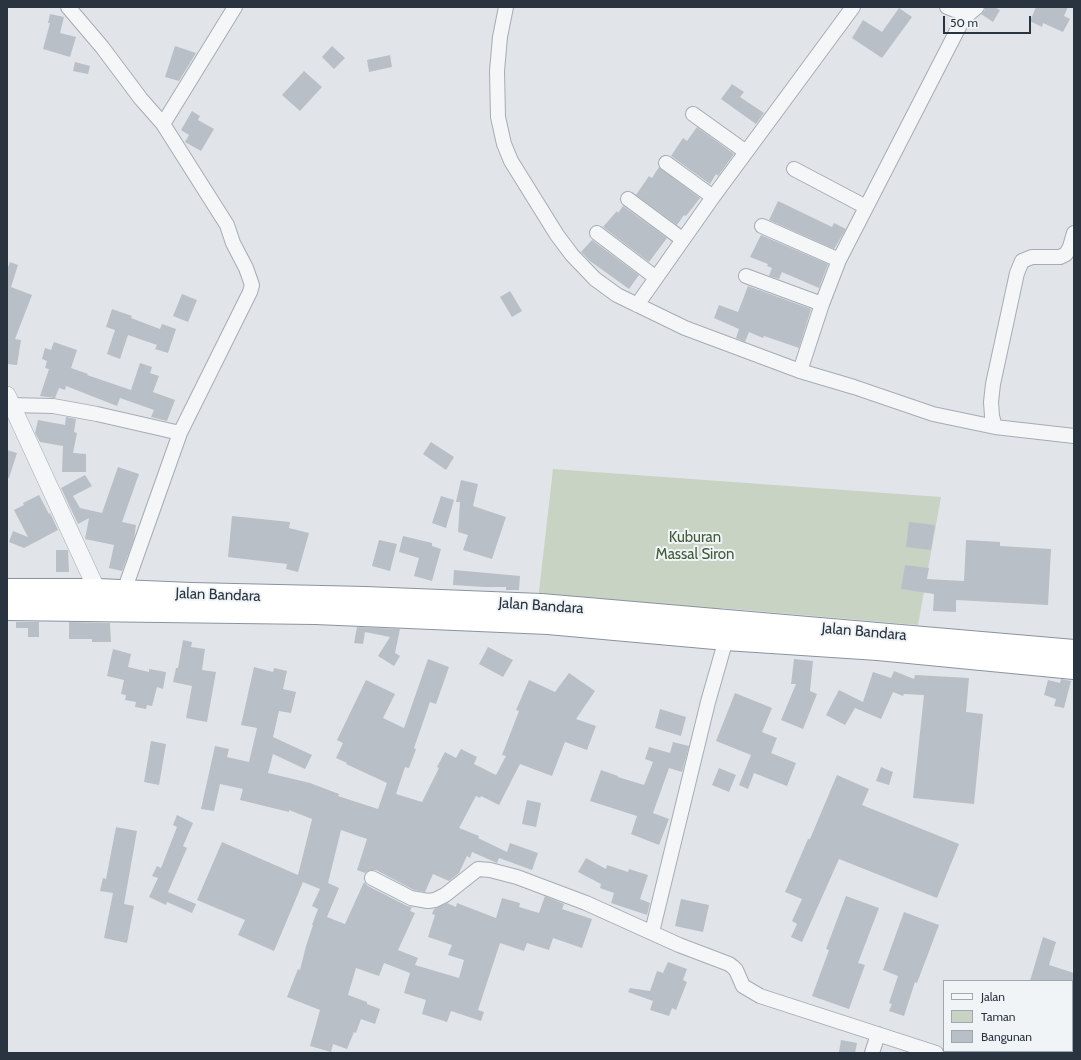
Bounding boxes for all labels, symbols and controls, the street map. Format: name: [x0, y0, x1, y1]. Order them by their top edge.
scale bar: [945, 8, 1033, 34]
text: 50 m: [950, 15, 978, 30]
park label: Kuburan Massal Siron: [656, 529, 734, 564]
street label: Jalan Bandara: [175, 585, 261, 605]
street label: Jalan Bandara: [498, 594, 584, 618]
street label: Jalan Bandara: [821, 619, 907, 645]
legend: [943, 980, 1073, 1052]
text: Jalan: [981, 989, 1005, 1004]
text: Taman: [981, 1009, 1015, 1024]
text: Bangunan: [981, 1029, 1032, 1044]

